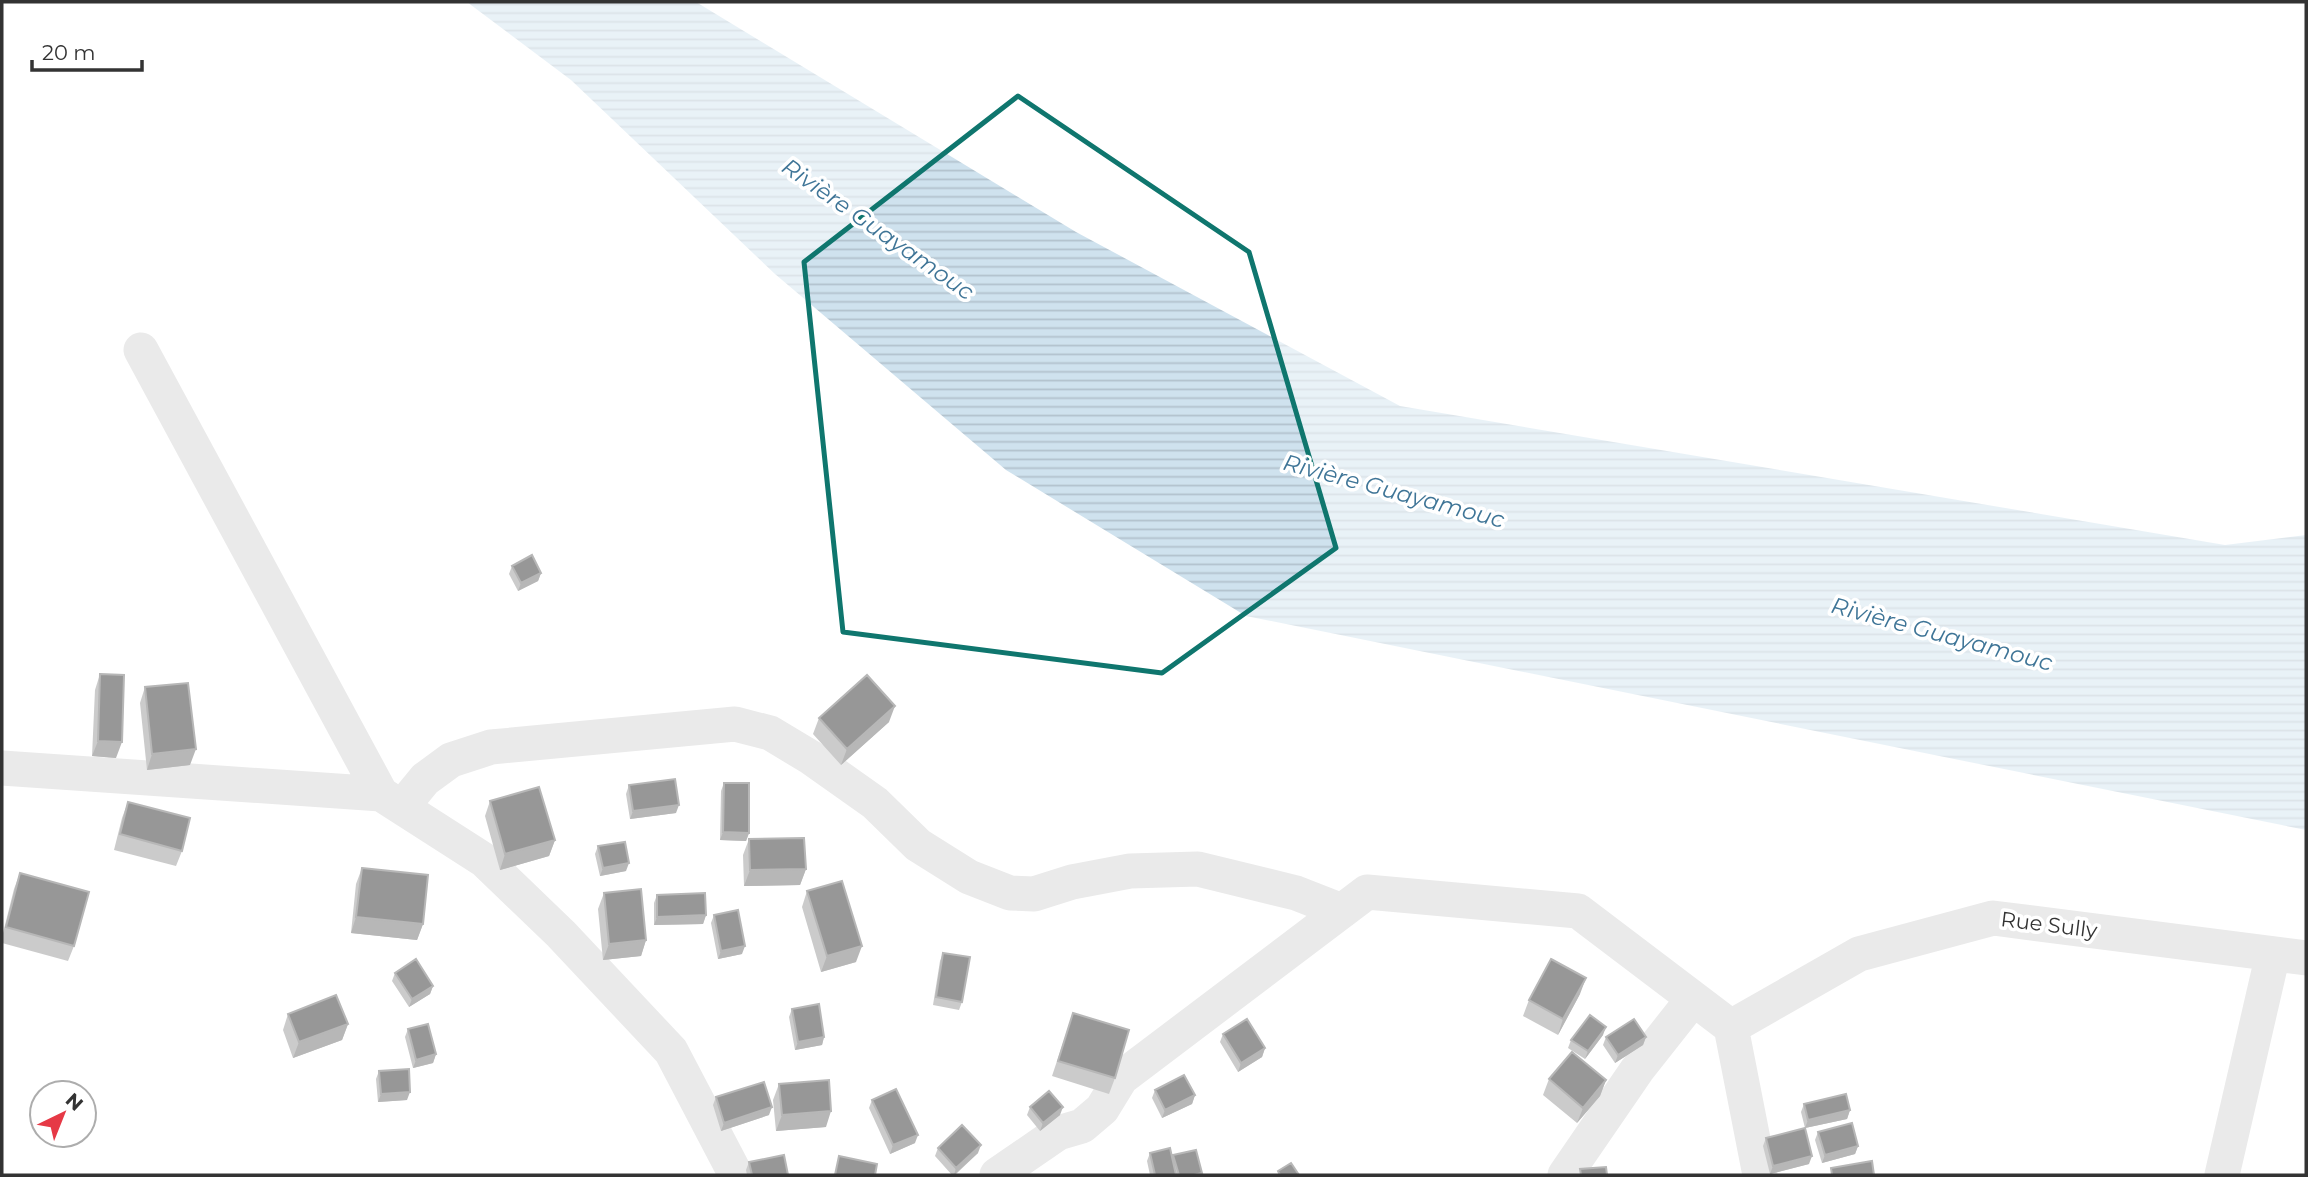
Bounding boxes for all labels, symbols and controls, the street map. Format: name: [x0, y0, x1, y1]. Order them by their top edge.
scale bar: [32, 28, 142, 72]
text: 20 m: [42, 40, 96, 65]
water label: Rivière Guayamouc: [777, 152, 979, 306]
water label: Rivière Guayamouc: [1280, 448, 1508, 534]
water label: Rivière Guayamouc: [1828, 591, 2056, 677]
street label: Rue Sully: [1999, 906, 2099, 943]
north arrow: [28, 1079, 98, 1149]
text: N: [61, 1088, 88, 1116]

